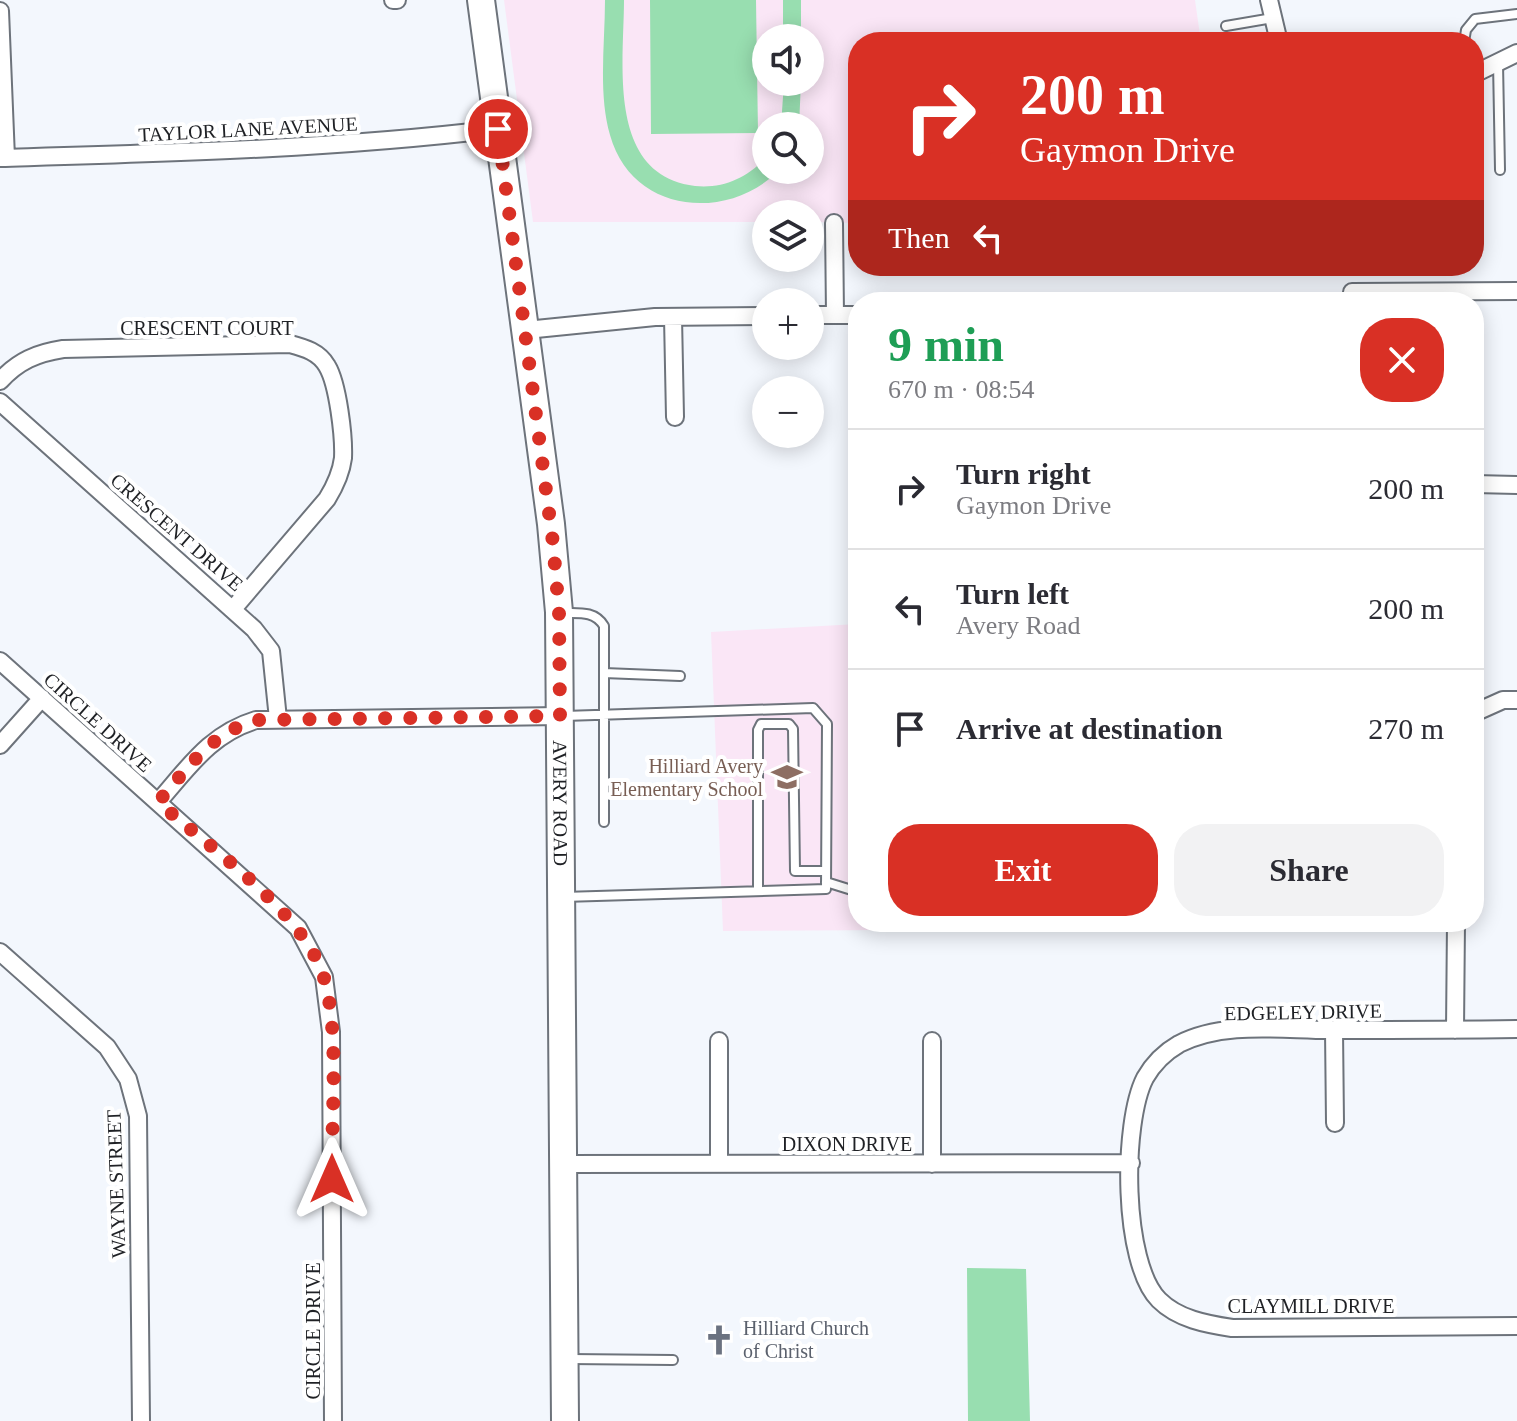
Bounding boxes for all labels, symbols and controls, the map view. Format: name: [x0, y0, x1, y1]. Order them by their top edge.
map controls: [752, 24, 824, 448]
button: sound: [752, 24, 824, 96]
icon: right: [888, 64, 992, 168]
text: 200 m: [1020, 64, 1165, 126]
pin: [464, 95, 532, 163]
icon: arrive: [476, 107, 520, 151]
street label: TAYLOR LANE AVENUE: [138, 112, 358, 146]
button: search: [752, 112, 824, 184]
text: Gaymon Drive: [1020, 130, 1235, 170]
button: layers: [752, 200, 824, 272]
icon: left: [966, 216, 1010, 260]
text: Then: [888, 221, 950, 254]
button: +: [752, 288, 824, 360]
street label: CRESCENT COURT: [120, 317, 294, 339]
text: 9 min: [888, 318, 1004, 371]
button: close: [1360, 318, 1444, 402]
text: 670 m · 08:54: [888, 375, 1035, 404]
button: −: [752, 376, 824, 448]
text: Turn right: [956, 457, 1091, 490]
icon: right: [888, 467, 932, 511]
street label: CRESCENT DRIVE: [106, 469, 248, 595]
text: 200 m: [1368, 472, 1444, 505]
text: Gaymon Drive: [956, 491, 1111, 520]
text: Turn left: [956, 577, 1069, 610]
icon: left: [888, 587, 932, 631]
text: 200 m: [1368, 592, 1444, 625]
text: Avery Road: [956, 611, 1080, 640]
street label: CIRCLE DRIVE: [40, 668, 156, 776]
icon: arrive: [888, 707, 932, 751]
text: Arrive at destination: [956, 712, 1223, 745]
text: 270 m: [1368, 712, 1444, 745]
street label: AVERY ROAD: [549, 740, 572, 866]
place label: Hilliard Avery Elementary School: [610, 755, 763, 801]
school or university icon: Hilliard Avery Elementary School: [770, 760, 804, 794]
button: Exit: [888, 824, 1158, 916]
button: Share: [1174, 824, 1444, 916]
street label: EDGELEY DRIVE: [1224, 1000, 1382, 1024]
street label: WAYNE STREET: [102, 1109, 130, 1259]
street label: DIXON DRIVE: [782, 1133, 912, 1155]
position arrow: [290, 1137, 374, 1221]
street label: CIRCLE DRIVE: [302, 1262, 324, 1400]
street label: CLAYMILL DRIVE: [1228, 1295, 1394, 1317]
place label: Hilliard Church of Christ: [743, 1317, 869, 1362]
church icon: Hilliard Church of Christ: [702, 1323, 736, 1357]

